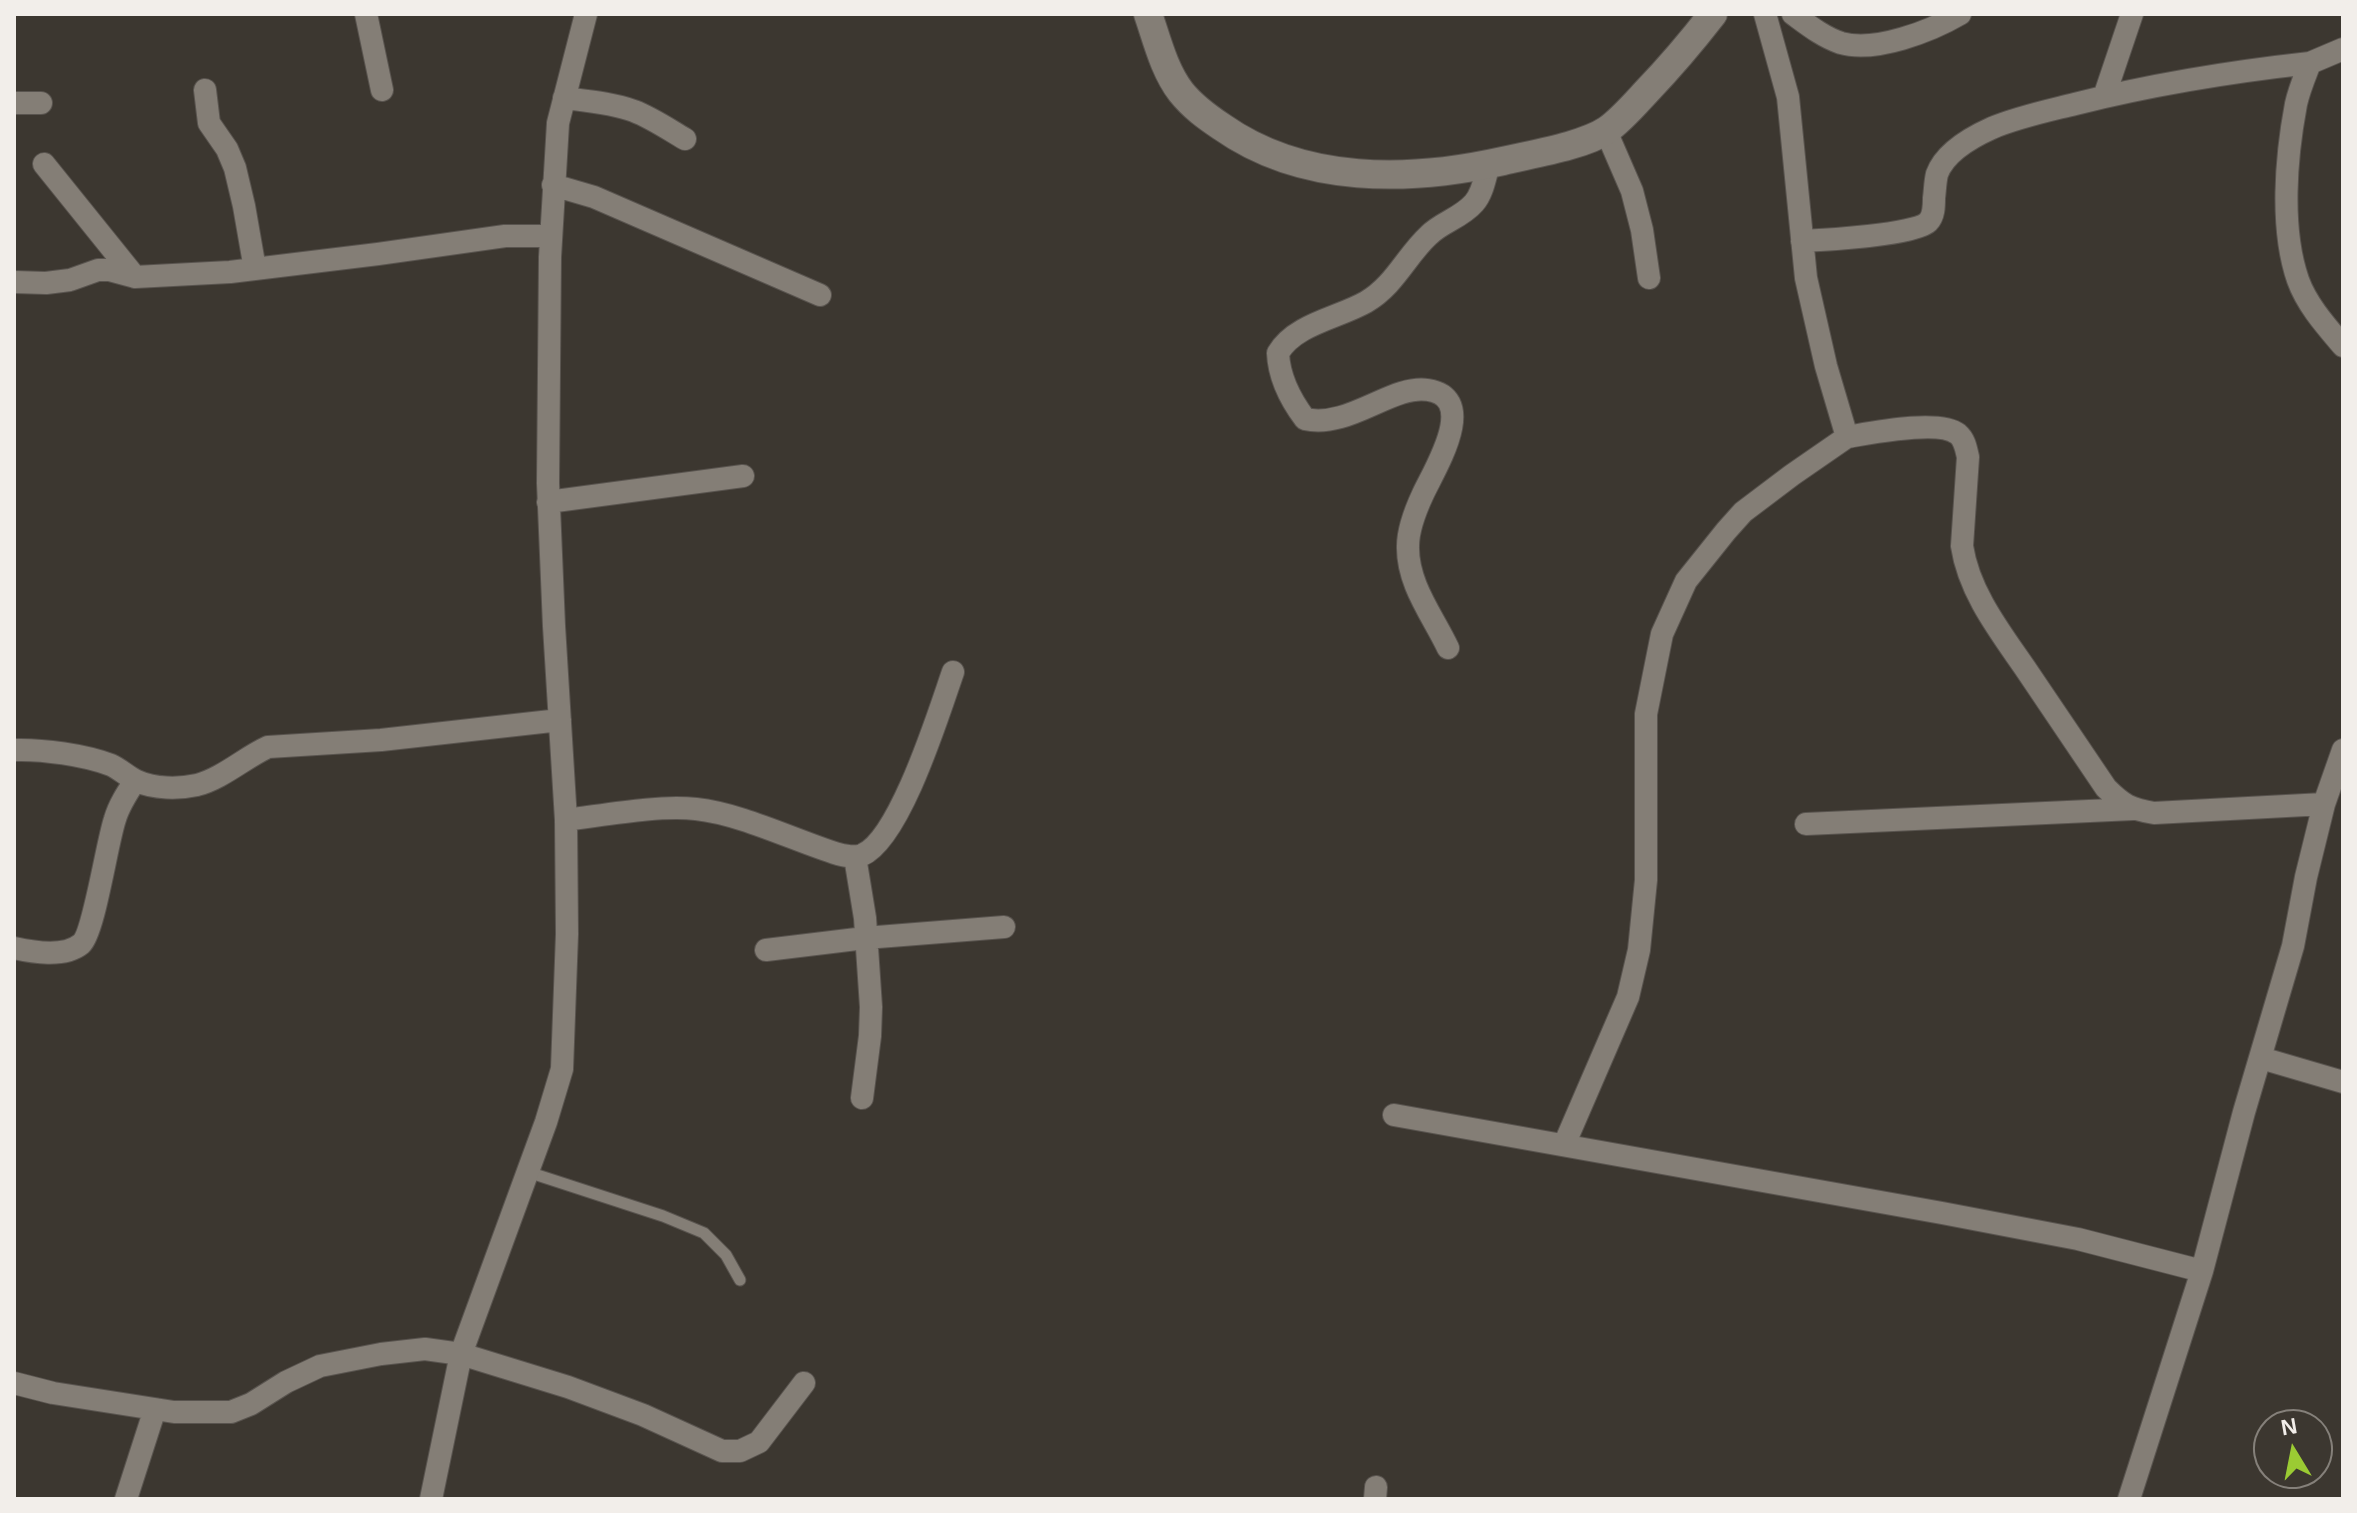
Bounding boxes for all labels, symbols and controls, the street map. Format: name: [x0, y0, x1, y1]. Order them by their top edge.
north arrow: [2253, 1409, 2333, 1489]
text: N: [2279, 1413, 2299, 1441]

